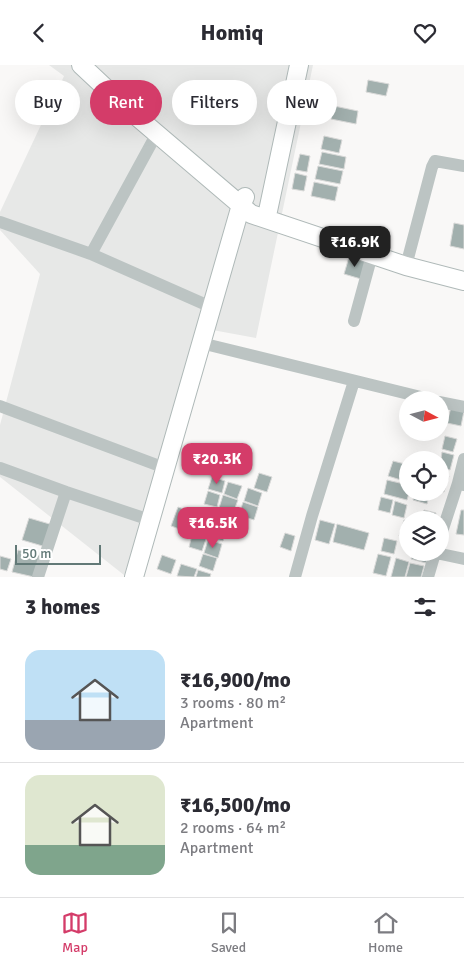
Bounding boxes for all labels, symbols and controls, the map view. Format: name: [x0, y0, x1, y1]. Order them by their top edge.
icon: back: [25, 19, 53, 47]
text: Homiq: [201, 19, 263, 46]
icon: heart: [411, 19, 439, 47]
chip: Buy: [15, 80, 80, 125]
chip: Rent: [90, 80, 162, 125]
chip: Filters: [172, 80, 257, 125]
chip: New: [267, 80, 337, 125]
pin: ₹16.9K: [314, 225, 396, 268]
text: ₹16.9K: [330, 232, 380, 252]
north arrow: [399, 391, 449, 441]
map controls: [399, 391, 449, 561]
pin: ₹20.3K: [176, 443, 258, 485]
text: ₹20.3K: [192, 449, 242, 469]
button: locate: [399, 451, 449, 501]
pin: ₹16.5K: [172, 507, 254, 549]
button: layers: [399, 511, 449, 561]
text: ₹16.5K: [188, 513, 238, 533]
scale bar: [15, 542, 101, 565]
text: 50 m: [22, 545, 51, 562]
icon: filters: [411, 593, 439, 621]
text: 3 homes: [25, 594, 100, 620]
text: ₹16,900/mo: [180, 667, 291, 693]
icon: home: [65, 670, 125, 730]
text: 3 rooms · 80 m²: [180, 693, 286, 713]
text: Apartment: [180, 713, 253, 733]
text: ₹16,500/mo: [180, 792, 291, 818]
icon: home: [65, 795, 125, 855]
text: 2 rooms · 64 m²: [180, 818, 286, 838]
text: Apartment: [180, 838, 253, 858]
tab: Map: [61, 909, 89, 956]
tab: Saved: [211, 909, 246, 956]
tab: Home: [368, 909, 403, 956]

